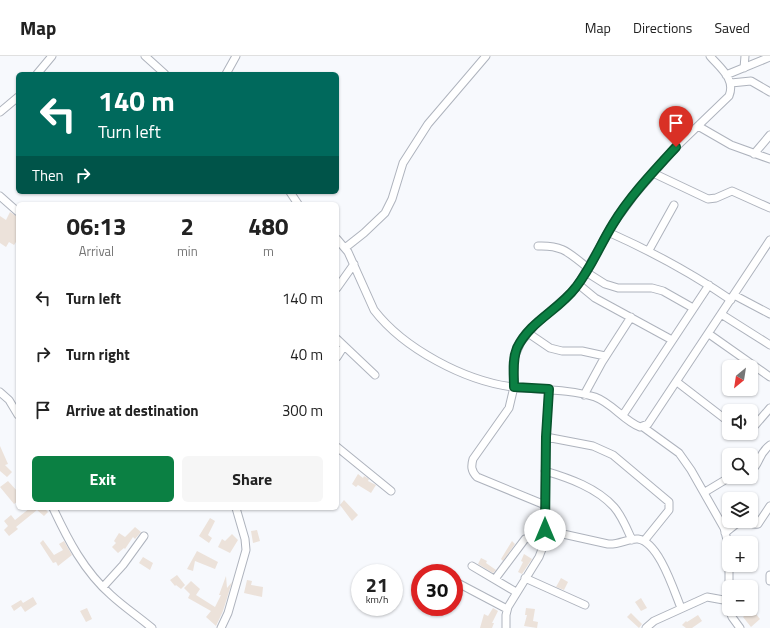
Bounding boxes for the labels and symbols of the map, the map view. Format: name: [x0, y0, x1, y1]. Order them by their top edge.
pin: [659, 106, 693, 147]
north arrow: [722, 360, 758, 396]
position arrow: [524, 509, 566, 551]
speed limit sign: 30: [411, 564, 463, 616]

